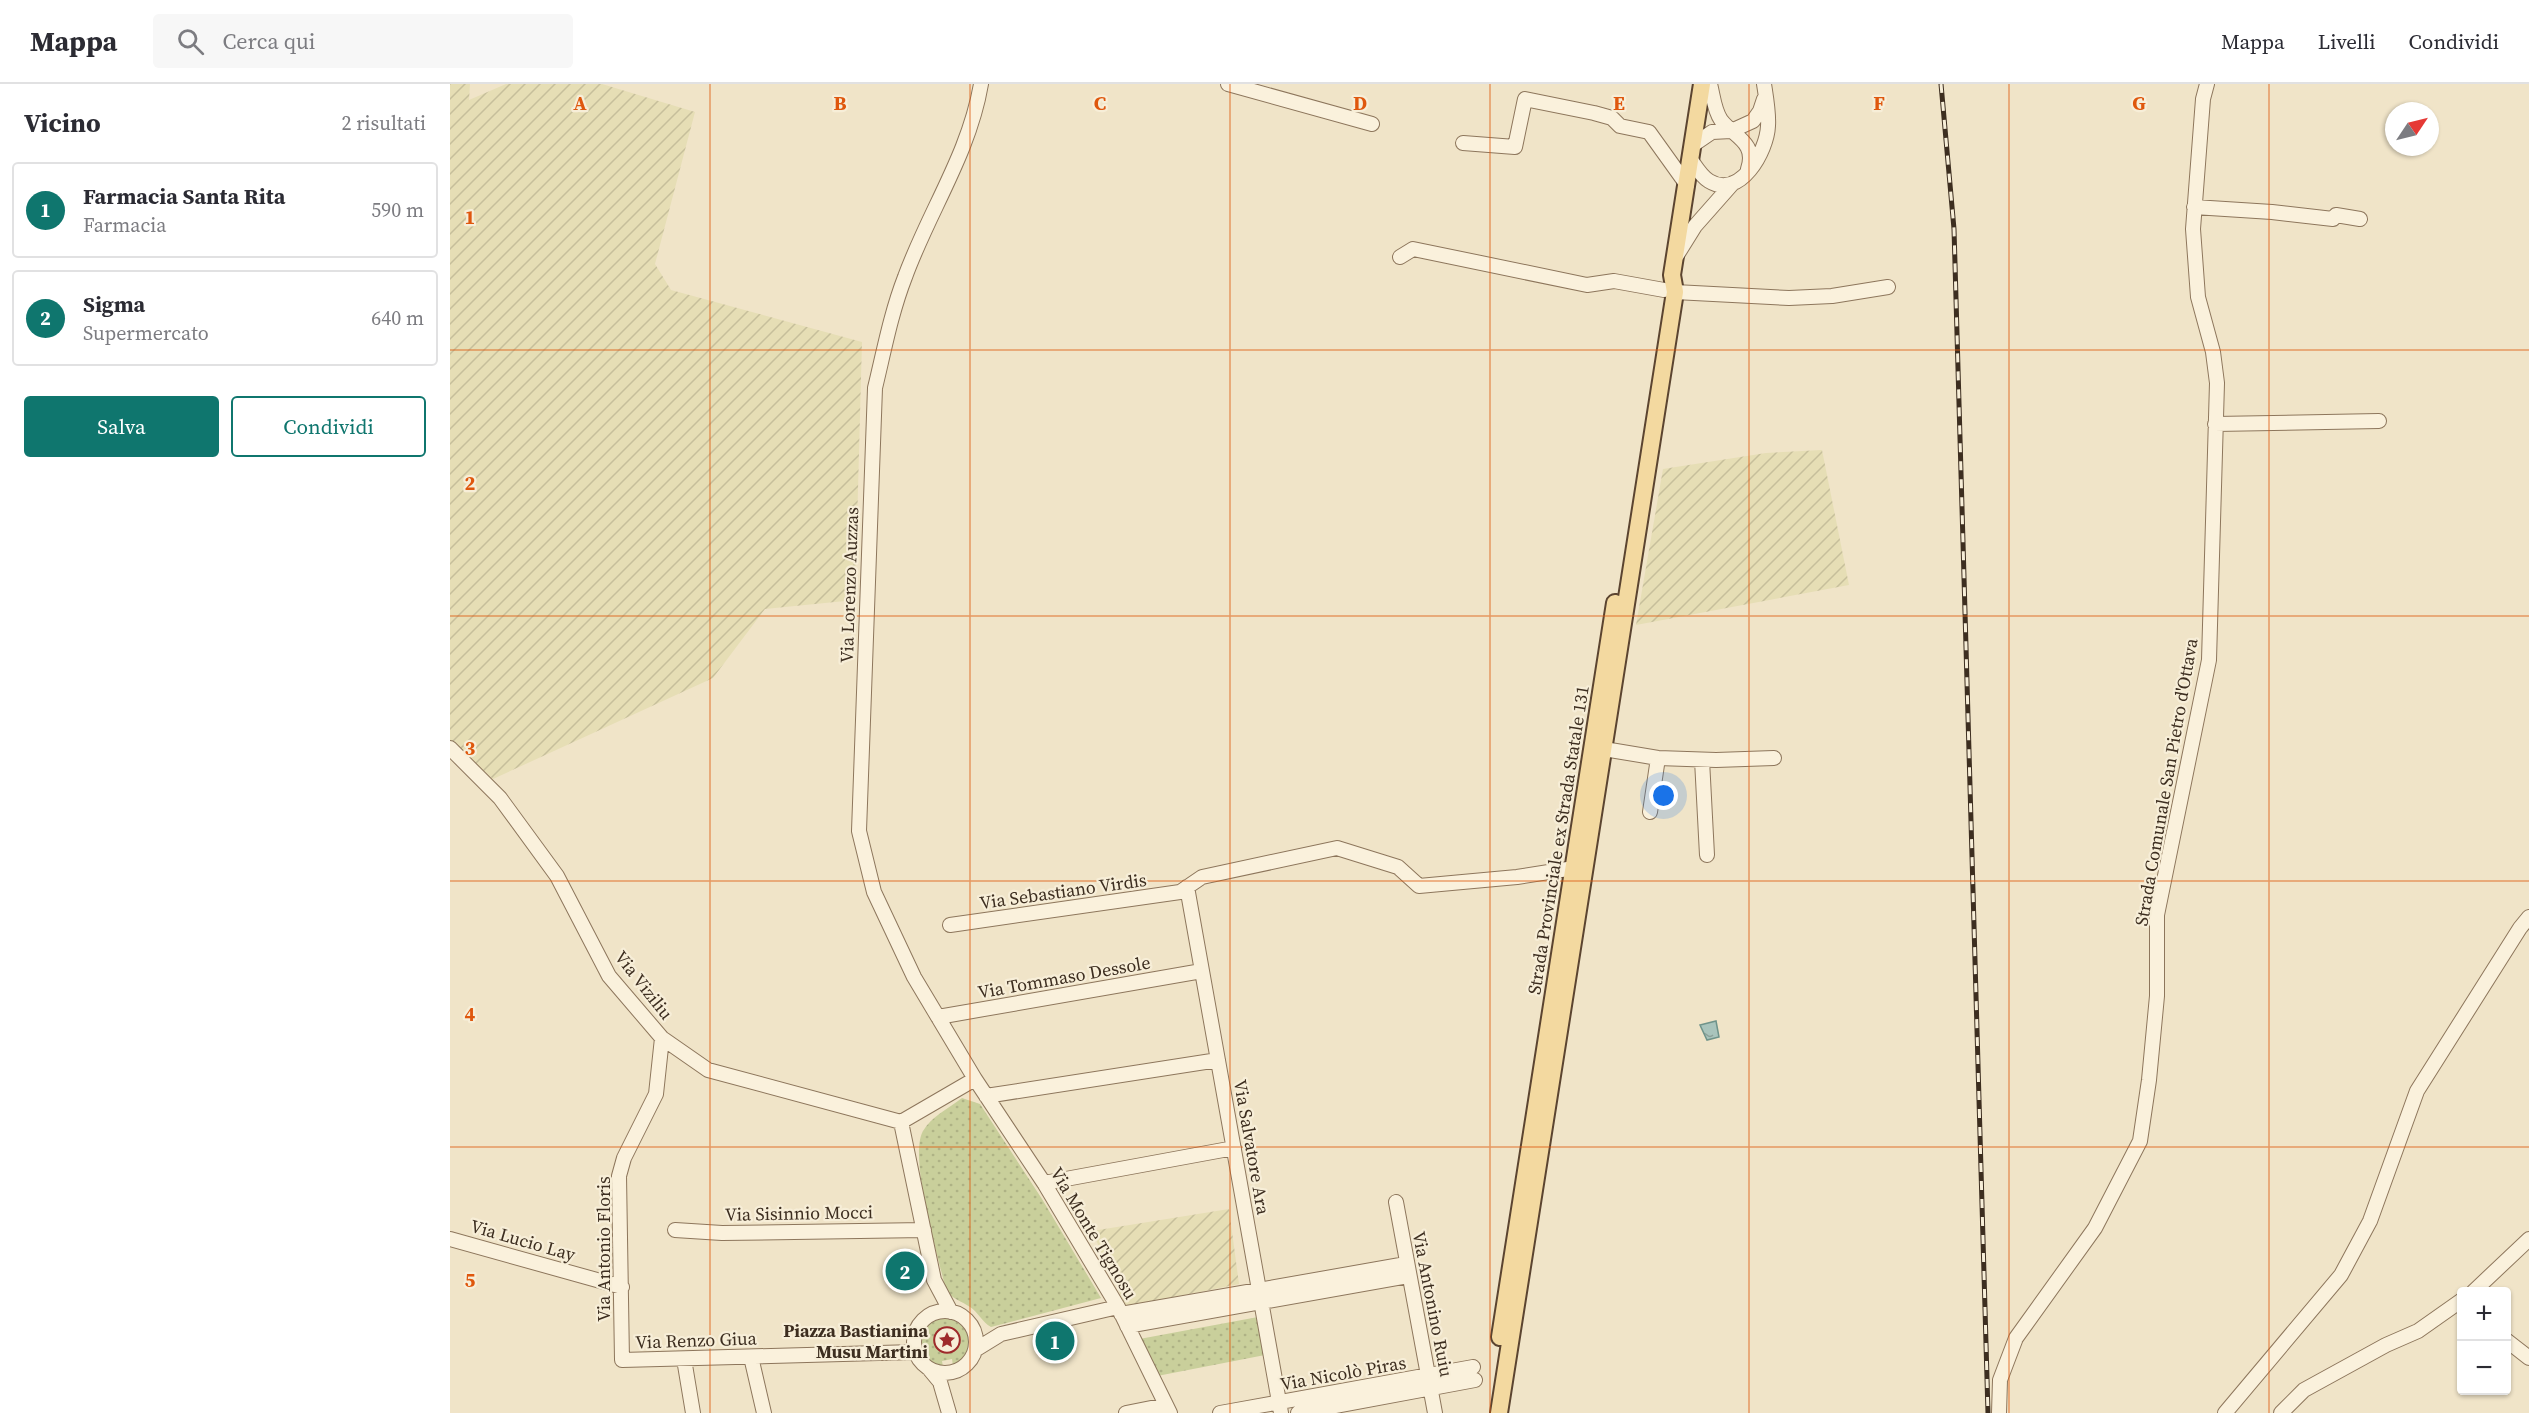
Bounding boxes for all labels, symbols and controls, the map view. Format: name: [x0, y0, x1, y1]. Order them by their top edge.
search box: [153, 14, 573, 68]
text: Mappa: [30, 22, 117, 60]
icon: search: [174, 25, 207, 58]
text: Cerca qui: [222, 26, 315, 56]
text: Mappa: [2221, 27, 2285, 56]
text: Livelli: [2318, 27, 2376, 56]
text: Condividi: [2409, 27, 2499, 56]
text: A: [573, 89, 587, 117]
text: B: [833, 89, 847, 117]
text: C: [1094, 89, 1106, 117]
text: D: [1353, 89, 1367, 117]
text: E: [1613, 89, 1625, 117]
text: F: [1873, 89, 1885, 117]
text: G: [2132, 89, 2146, 117]
north arrow: [2385, 102, 2439, 156]
text: Vicino: [24, 105, 101, 141]
text: 2 risultati: [341, 109, 426, 137]
text: Farmacia Santa Rita: [83, 181, 285, 211]
text: 1: [40, 196, 51, 224]
text: 590 m: [371, 196, 424, 224]
text: 1: [465, 203, 475, 231]
text: Farmacia: [83, 211, 166, 239]
text: Sigma: [83, 289, 145, 319]
text: 2: [40, 304, 51, 332]
text: 640 m: [371, 304, 424, 332]
text: Supermercato: [83, 319, 209, 347]
button: Salva: [24, 396, 219, 457]
button: Condividi: [231, 396, 426, 457]
text: 2: [465, 469, 476, 497]
street label: Via Lorenzo Auzzas: [834, 506, 864, 663]
street label: Strada Comunale San Pietro d'Ottava: [2128, 635, 2204, 928]
street label: Strada Provinciale ex Strada Statale 131: [1521, 684, 1595, 996]
text: 3: [465, 734, 476, 762]
your location: [1649, 781, 1678, 810]
street label: Via Sebastiano Virdis: [978, 867, 1148, 915]
street label: Via Viziliu: [609, 945, 679, 1025]
street label: Via Tommaso Dessole: [976, 950, 1152, 1004]
text: 4: [465, 1000, 476, 1028]
street label: Via Salvatore Ara: [1228, 1077, 1276, 1217]
street label: Via Monte Tignosu: [1045, 1162, 1143, 1304]
street label: Via Antonio Floris: [591, 1176, 616, 1322]
street label: Via Sisinnio Mocci: [725, 1199, 873, 1227]
street label: Via Lucio Lay: [468, 1213, 579, 1267]
street label: Via Antonino Ruiu: [1407, 1229, 1459, 1379]
pin: 2: [886, 1248, 924, 1294]
text: 5: [465, 1266, 476, 1294]
map controls: [2457, 1287, 2511, 1395]
button: +: [2457, 1287, 2511, 1341]
place label: Piazza Bastianina Musu Martini: [783, 1318, 928, 1364]
pin: 1: [1036, 1318, 1074, 1364]
street label: Via Renzo Giua: [635, 1325, 758, 1355]
place icon: Piazza Bastianina Musu Martini: [932, 1325, 962, 1355]
button: −: [2457, 1341, 2511, 1395]
street label: Via Nicolò Piras: [1278, 1350, 1408, 1396]

